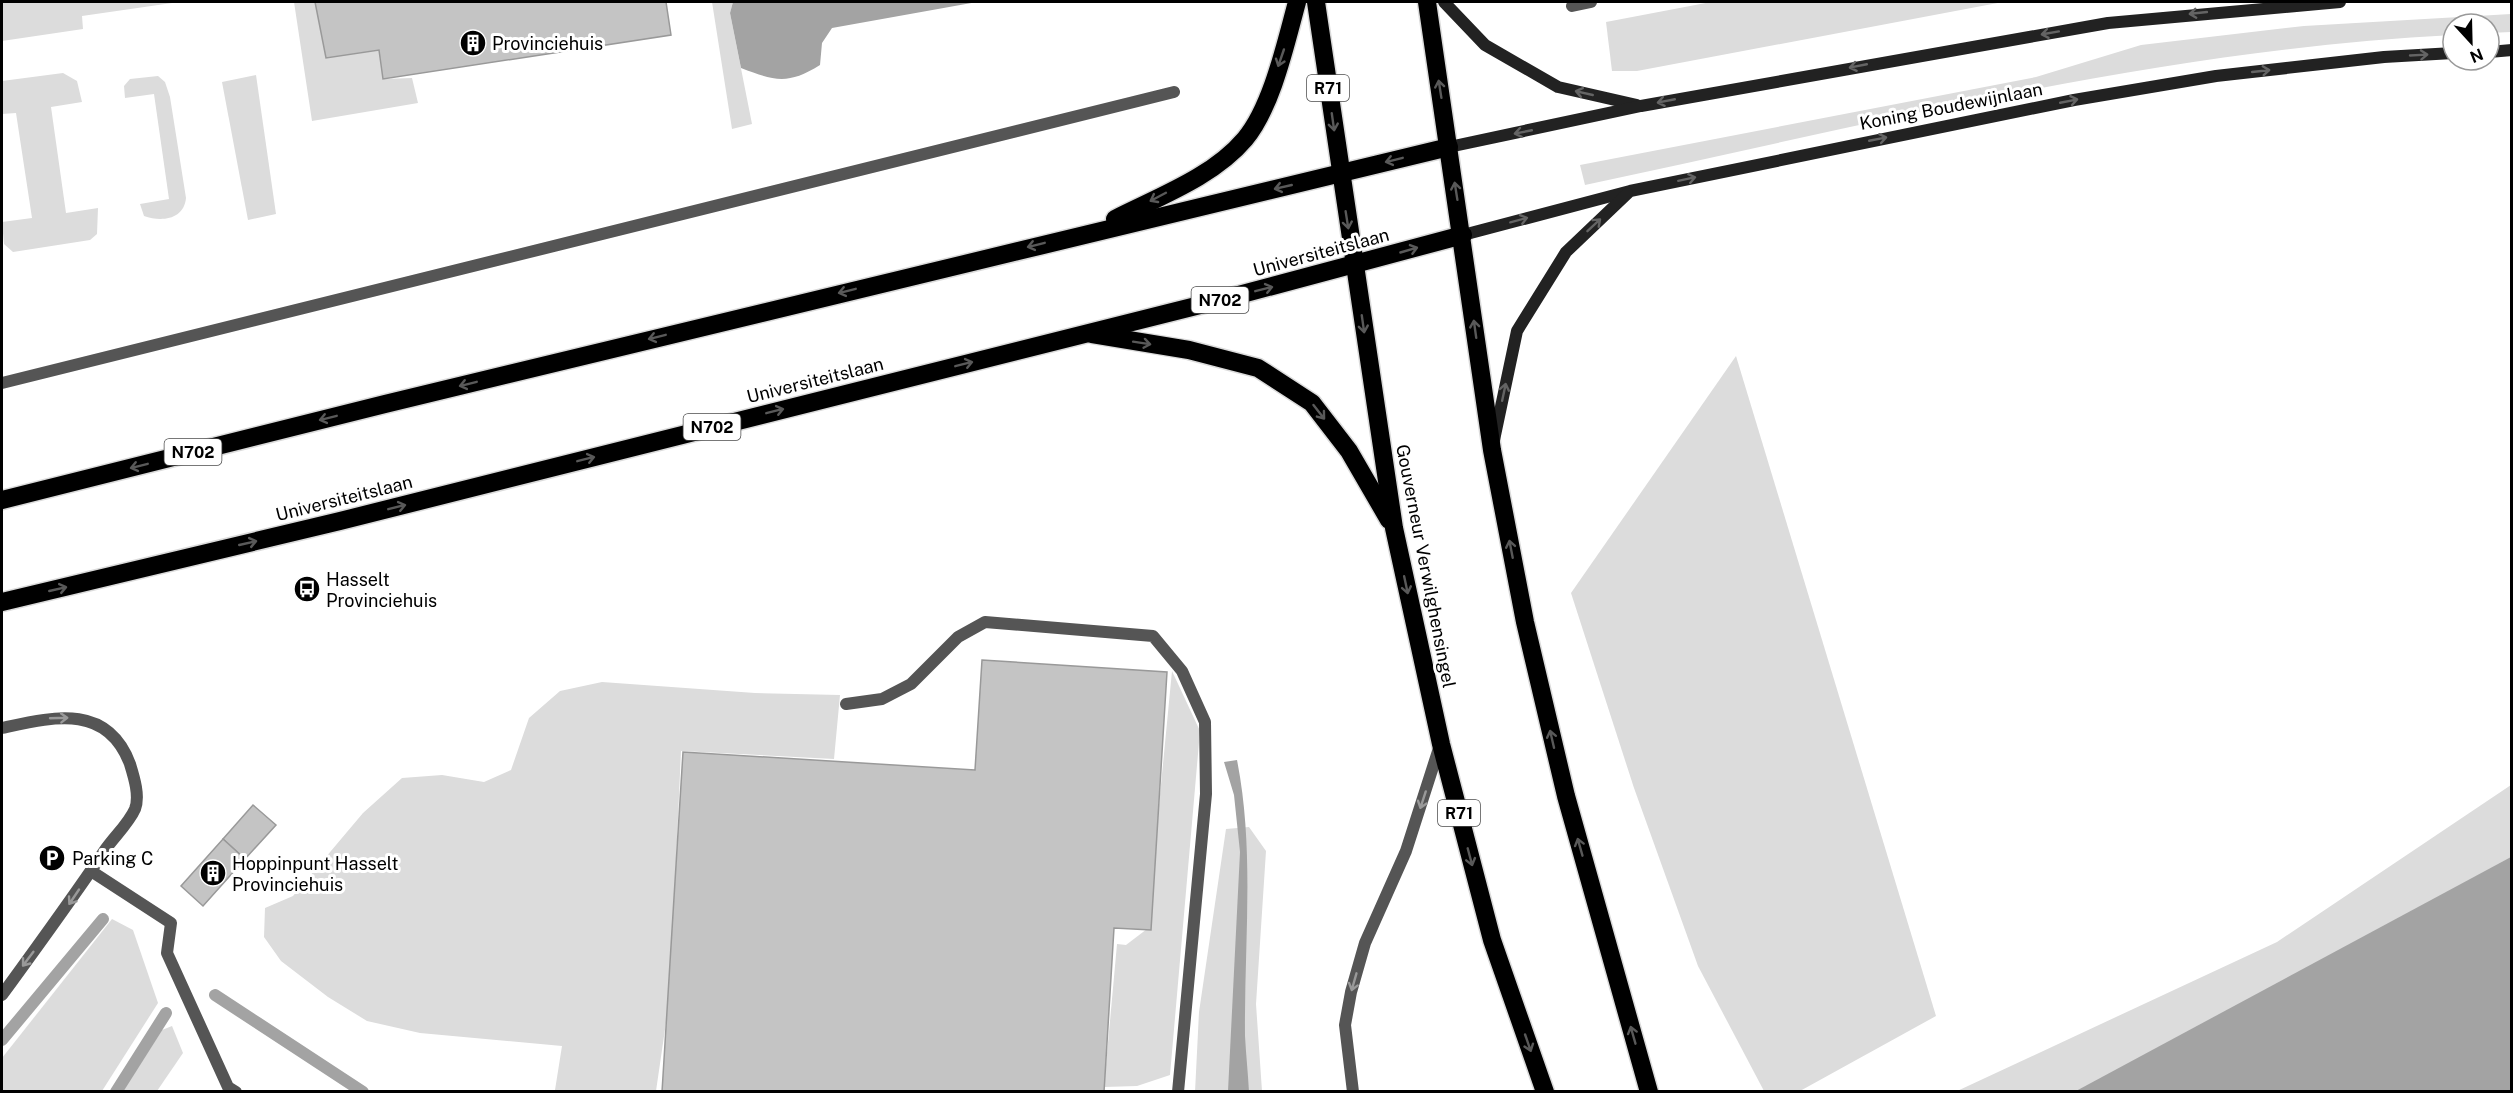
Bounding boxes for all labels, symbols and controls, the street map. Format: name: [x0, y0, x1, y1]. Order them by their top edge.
one-way arrow: [2189, 8, 2209, 19]
north arrow: [2441, 12, 2501, 72]
one-way arrow: [2041, 27, 2061, 38]
building icon: Provinciehuis: [458, 28, 488, 58]
place label: Provinciehuis: [492, 33, 603, 54]
text: N: [2467, 44, 2486, 67]
one-way arrow: [1275, 48, 1286, 67]
one-way arrow: [2408, 50, 2428, 61]
one-way arrow: [1849, 61, 1868, 72]
one-way arrow: [2251, 65, 2271, 76]
road number: R71: [1307, 75, 1349, 101]
street label: Koning Boudewijnlaan: [1858, 78, 2044, 134]
one-way arrow: [1434, 79, 1445, 99]
one-way arrow: [1575, 86, 1594, 98]
one-way arrow: [2059, 95, 2078, 106]
one-way arrow: [1657, 96, 1677, 107]
one-way arrow: [1327, 111, 1338, 131]
one-way arrow: [1513, 127, 1533, 138]
one-way arrow: [1867, 133, 1887, 144]
one-way arrow: [1385, 155, 1404, 166]
one-way arrow: [1677, 173, 1696, 184]
one-way arrow: [1274, 181, 1293, 193]
one-way arrow: [1450, 181, 1461, 201]
one-way arrow: [1149, 192, 1167, 203]
one-way arrow: [1342, 209, 1353, 229]
one-way arrow: [1509, 214, 1528, 226]
one-way arrow: [1586, 218, 1601, 232]
street label: Universiteitslaan: [1251, 224, 1391, 280]
one-way arrow: [1027, 239, 1046, 251]
one-way arrow: [1399, 244, 1418, 256]
one-way arrow: [1254, 283, 1273, 294]
one-way arrow: [838, 286, 857, 298]
road number: N702: [1192, 287, 1248, 313]
one-way arrow: [1358, 313, 1369, 333]
one-way arrow: [1470, 320, 1481, 340]
one-way arrow: [648, 332, 667, 344]
one-way arrow: [1132, 337, 1151, 348]
street label: Universiteitslaan: [744, 353, 886, 407]
one-way arrow: [954, 357, 973, 369]
one-way arrow: [459, 378, 478, 390]
one-way arrow: [1499, 383, 1510, 403]
one-way arrow: [1313, 404, 1326, 420]
one-way arrow: [765, 405, 784, 417]
one-way arrow: [319, 413, 338, 424]
road number: N702: [684, 414, 740, 440]
road number: N702: [164, 439, 222, 465]
street label: Gouverneur Verwilghensingel: [1392, 442, 1460, 690]
one-way arrow: [576, 453, 595, 465]
one-way arrow: [130, 460, 149, 472]
street label: Universiteitslaan: [273, 471, 415, 525]
one-way arrow: [387, 501, 406, 512]
one-way arrow: [238, 537, 257, 549]
one-way arrow: [1505, 540, 1516, 559]
place label: Hasselt Provinciehuis: [326, 569, 437, 611]
bus stop icon: Hasselt Provinciehuis: [292, 574, 322, 604]
one-way arrow: [1401, 575, 1412, 595]
one-way arrow: [49, 582, 68, 594]
one-way arrow: [49, 712, 69, 724]
one-way arrow: [1546, 730, 1558, 749]
one-way arrow: [1416, 790, 1427, 809]
road number: R71: [1438, 800, 1480, 826]
one-way arrow: [1574, 838, 1585, 857]
parking icon: Parking C: [37, 843, 67, 873]
one-way arrow: [1465, 847, 1477, 866]
place label: Parking C: [72, 848, 153, 869]
place label: Hoppinpunt Hasselt Provinciehuis: [232, 853, 399, 895]
building icon: Hoppinpunt Hasselt Provinciehuis: [198, 858, 228, 888]
one-way arrow: [68, 888, 80, 905]
one-way arrow: [22, 950, 35, 966]
one-way arrow: [1348, 972, 1359, 991]
one-way arrow: [1627, 1025, 1638, 1044]
one-way arrow: [1523, 1033, 1534, 1052]

